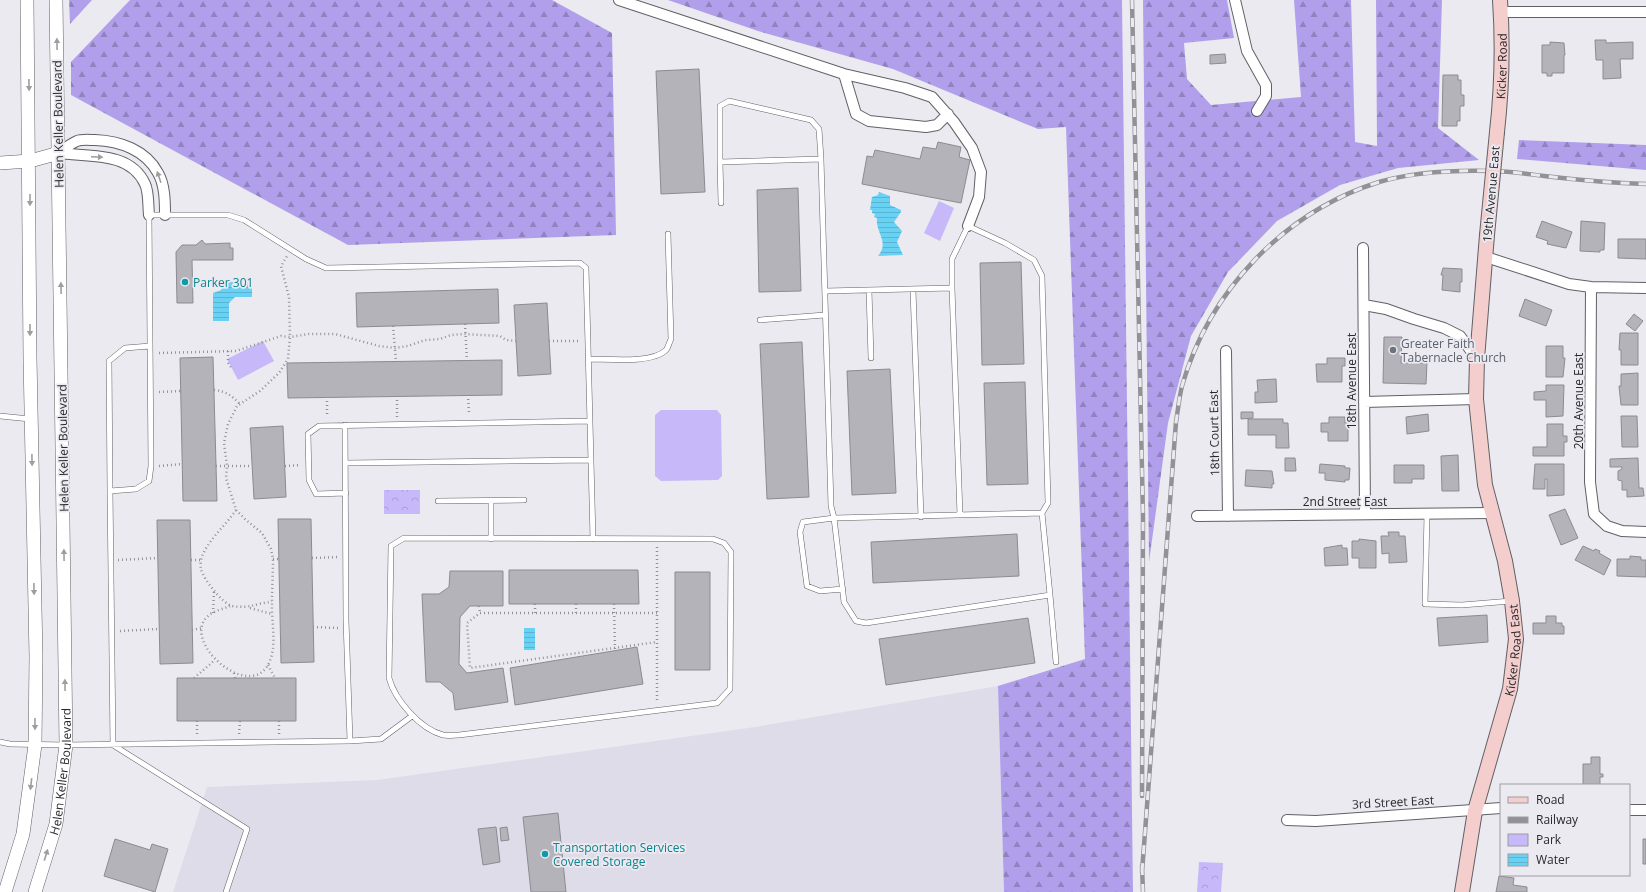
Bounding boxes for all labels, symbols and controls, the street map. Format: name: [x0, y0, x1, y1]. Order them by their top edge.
street label: Kicker Road: [1491, 33, 1510, 100]
one-way arrow: [54, 37, 60, 50]
street label: Helen Keller Boulevard: [48, 60, 68, 188]
one-way arrow: [25, 79, 32, 91]
street label: 19th Avenue East: [1478, 145, 1504, 243]
one-way arrow: [91, 153, 103, 160]
one-way arrow: [156, 171, 162, 183]
one-way arrow: [27, 194, 33, 207]
place label: Parker 301: [193, 274, 253, 291]
marker: Parker 301: [180, 277, 190, 287]
one-way arrow: [58, 281, 64, 294]
one-way arrow: [27, 324, 33, 337]
street label: 18th Avenue East: [1343, 333, 1360, 429]
place label: Greater Faith Tabernacle Church: [1401, 335, 1506, 366]
marker: Greater Faith Tabernacle Church: [1388, 345, 1398, 355]
street label: 20th Avenue East: [1570, 353, 1587, 449]
street label: Helen Keller Boulevard: [53, 384, 73, 512]
street label: 18th Court East: [1205, 390, 1223, 476]
one-way arrow: [29, 454, 35, 467]
street label: 2nd Street East: [1303, 493, 1387, 510]
one-way arrow: [61, 548, 67, 561]
one-way arrow: [31, 583, 37, 596]
street label: Kicker Road East: [1500, 603, 1525, 698]
one-way arrow: [62, 678, 68, 691]
street label: Helen Keller Boulevard: [45, 708, 75, 837]
one-way arrow: [32, 718, 38, 731]
one-way arrow: [28, 778, 34, 790]
legend: [1500, 784, 1630, 876]
street label: 3rd Street East: [1352, 791, 1434, 813]
text: Road: [1536, 791, 1565, 808]
text: Railway: [1536, 811, 1579, 828]
text: Park: [1536, 831, 1562, 848]
place label: Transportation Services Covered Storage: [553, 839, 685, 870]
one-way arrow: [44, 848, 50, 860]
marker: Transportation Services Covered Storage: [540, 849, 550, 859]
text: Water: [1536, 851, 1570, 868]

